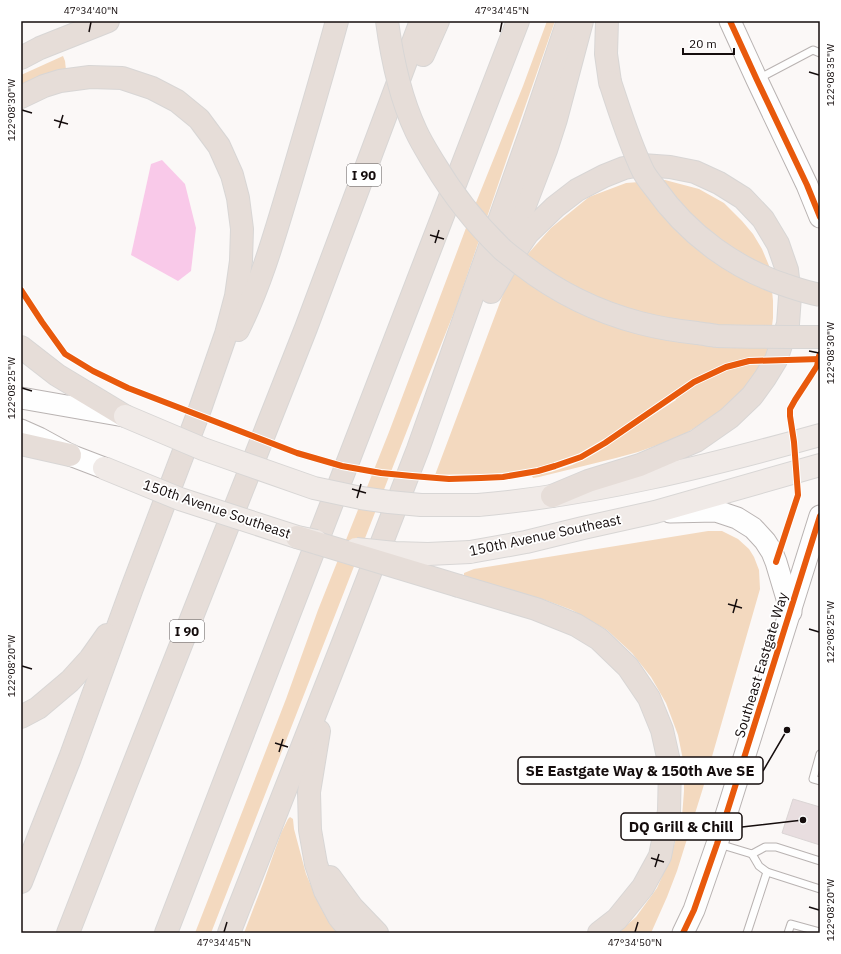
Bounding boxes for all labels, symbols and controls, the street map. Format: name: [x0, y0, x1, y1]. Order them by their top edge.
text: 47°34'40"N: [64, 4, 118, 17]
text: 47°34'45"N: [475, 4, 529, 17]
scale bar: [683, 30, 734, 56]
text: 20 m: [689, 36, 717, 51]
text: 122°08'35"W: [824, 44, 837, 106]
text: 122°08'30"W: [5, 79, 18, 141]
road number: I 90: [347, 164, 381, 186]
text: 122°08'30"W: [824, 322, 837, 384]
text: 122°08'25"W: [5, 357, 18, 419]
street label: 150th Avenue Southeast: [141, 475, 293, 543]
street label: 150th Avenue Southeast: [467, 510, 623, 560]
street label: Southeast Eastgate Way: [730, 590, 792, 740]
text: 122°08'25"W: [824, 601, 837, 663]
road number: I 90: [170, 620, 204, 642]
text: 122°08'20"W: [5, 635, 18, 697]
callout: SE Eastgate Way & 150th Ave SE: [518, 757, 763, 784]
text: SE Eastgate Way & 150th Ave SE: [525, 761, 755, 780]
callout: DQ Grill & Chill: [621, 813, 742, 840]
text: DQ Grill & Chill: [629, 817, 734, 836]
text: 122°08'20"W: [824, 879, 837, 941]
text: 47°34'45"N: [197, 936, 251, 949]
text: 47°34'50"N: [608, 936, 662, 949]

